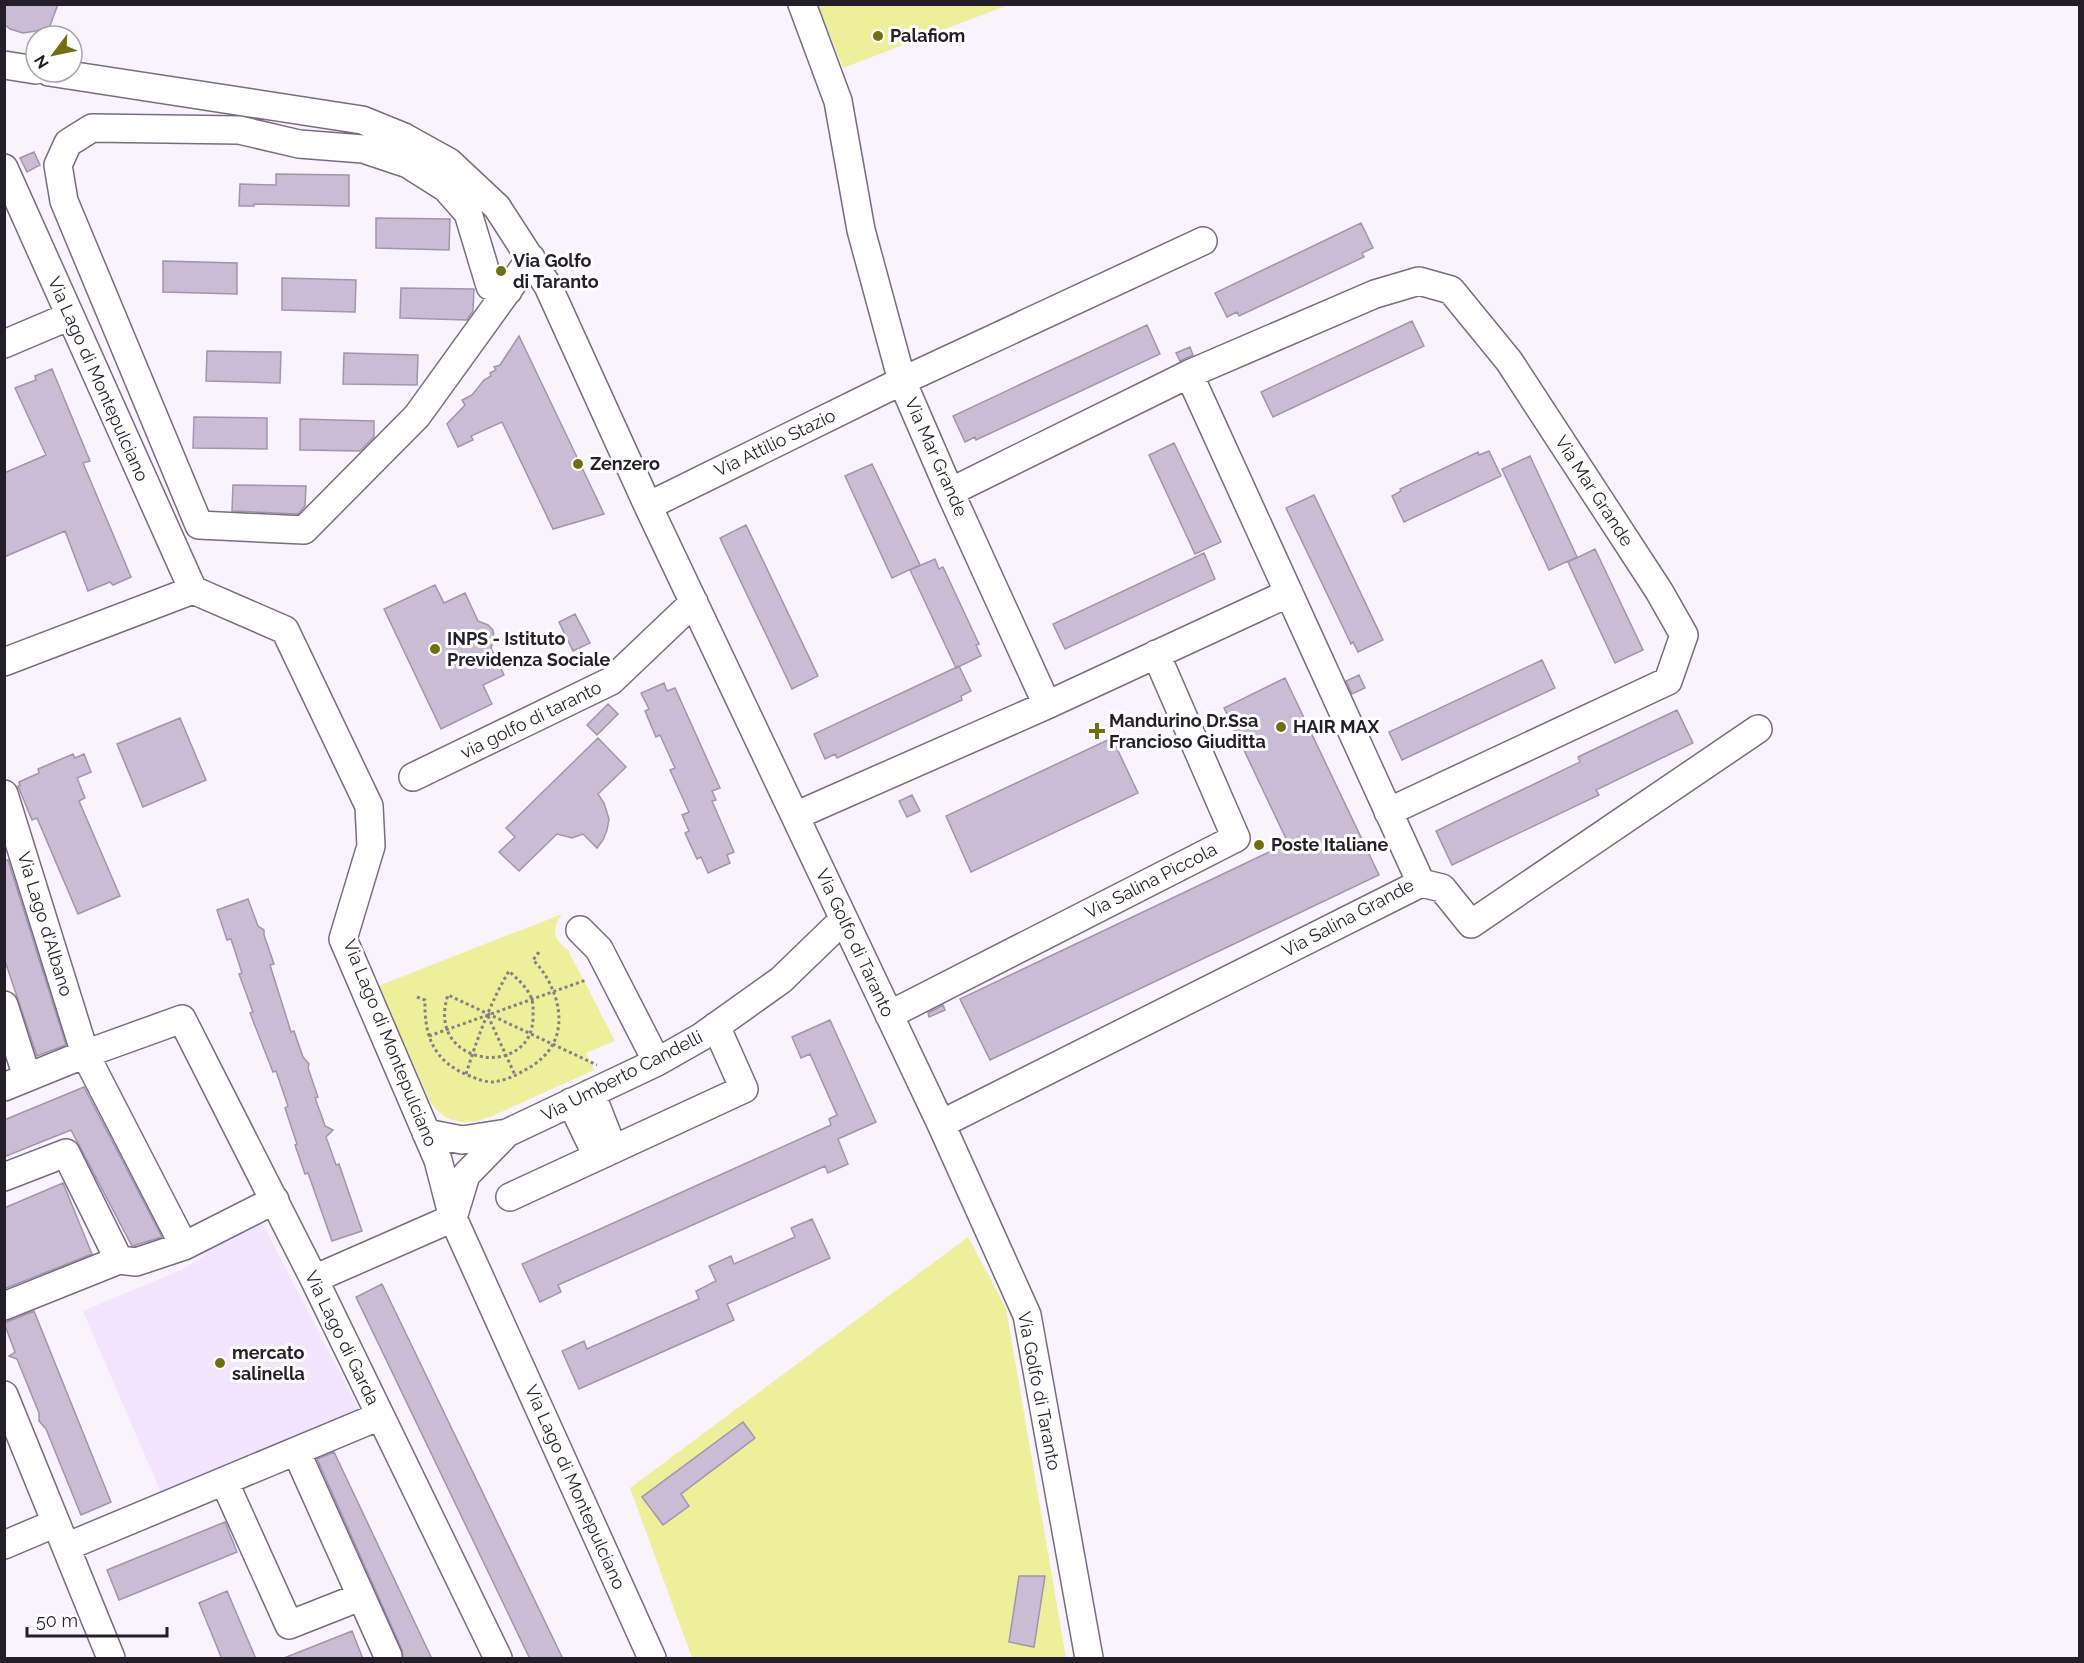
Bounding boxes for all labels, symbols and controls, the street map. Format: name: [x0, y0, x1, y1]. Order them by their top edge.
north arrow: [24, 24, 84, 84]
place label: Palafiom: [890, 25, 965, 46]
marker: Palafiom: [871, 29, 885, 43]
text: N: [30, 51, 53, 72]
place label: Via Golfo di Taranto: [513, 250, 599, 292]
marker: Via Golfo di Taranto: [494, 264, 508, 278]
street label: Via Lago di Montepulciano: [44, 273, 153, 485]
street label: Via Mar Grande: [901, 394, 972, 520]
street label: Via Attilio Stazio: [711, 404, 839, 481]
street label: Via Mar Grande: [1551, 431, 1638, 550]
place label: Zenzero: [590, 453, 660, 474]
marker: Zenzero: [571, 457, 585, 471]
place label: INPS - Istituto Previdenza Sociale: [447, 628, 611, 670]
marker: INPS - Istituto Previdenza Sociale: [428, 642, 442, 656]
street label: via golfo di taranto: [457, 676, 605, 763]
place label: Mandurino Dr.Ssa Francioso Giuditta: [1109, 710, 1266, 752]
place label: HAIR MAX: [1293, 716, 1380, 737]
marker: HAIR MAX: [1274, 720, 1288, 734]
marker: Mandurino Dr.Ssa Francioso Giuditta: [1090, 724, 1104, 738]
place label: Poste Italiane: [1271, 834, 1388, 855]
street label: Via Salina Piccola: [1081, 838, 1220, 923]
marker: Poste Italiane: [1252, 838, 1266, 852]
street label: Via Lago d'Albano: [14, 849, 78, 999]
street label: Via Golfo di Taranto: [812, 865, 899, 1021]
street label: Via Salina Grande: [1278, 874, 1418, 961]
street label: Via Lago di Montepulciano: [339, 936, 442, 1150]
street label: Via Umberto Candelli: [538, 1026, 706, 1125]
street label: Via Lago di Garda: [301, 1267, 384, 1408]
street label: Via Golfo di Taranto: [1014, 1310, 1065, 1472]
place label: mercato salinella: [232, 1342, 305, 1384]
marker: mercato salinella: [213, 1356, 227, 1370]
street label: Via Lago di Montepulciano: [521, 1381, 630, 1593]
scale bar: [27, 1600, 166, 1638]
text: 50 m: [36, 1610, 78, 1631]

